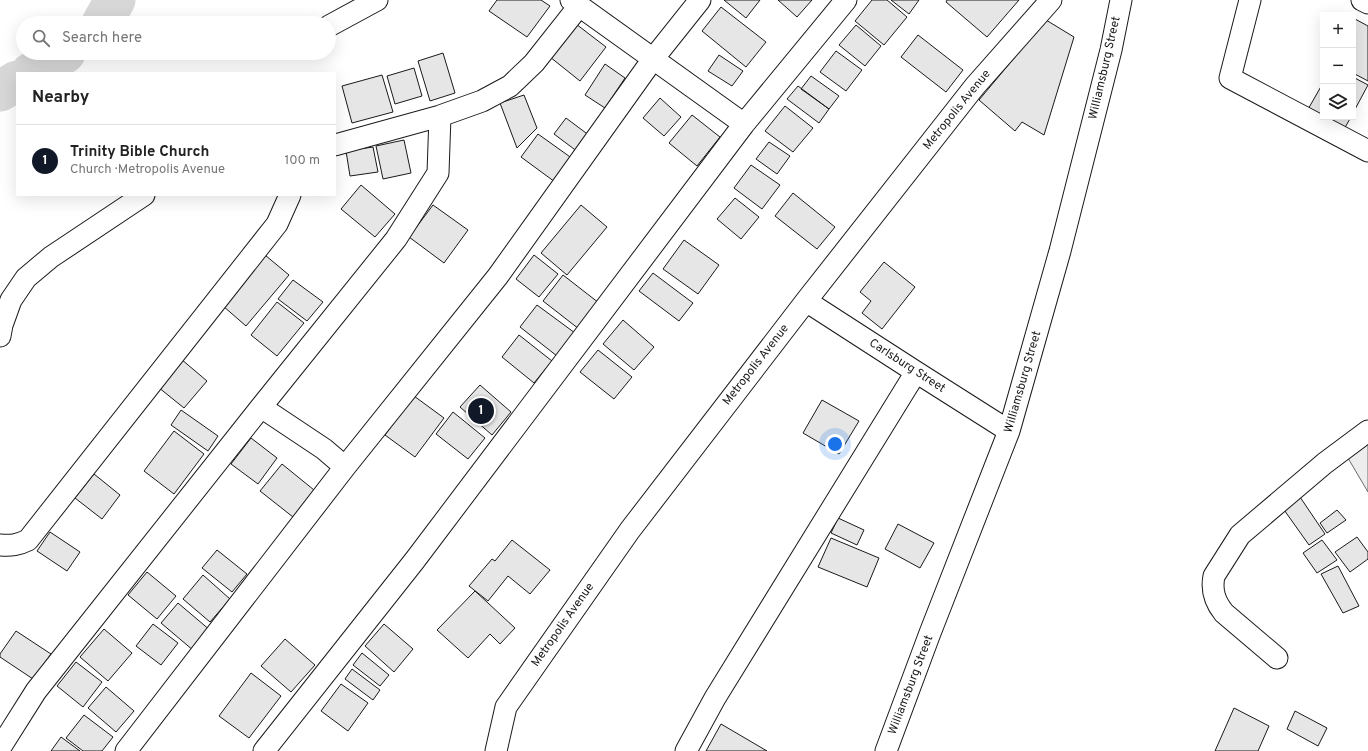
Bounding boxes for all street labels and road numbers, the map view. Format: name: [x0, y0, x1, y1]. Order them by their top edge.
street label: Williamsburg Street: [1085, 15, 1125, 121]
street label: Metropolis Avenue: [920, 66, 994, 154]
street label: Metropolis Avenue: [719, 321, 793, 409]
street label: Williamsburg Street: [1001, 329, 1045, 435]
street label: Carlsburg Street: [866, 335, 948, 397]
street label: Metropolis Avenue: [528, 580, 598, 670]
street label: Williamsburg Street: [885, 633, 937, 737]

